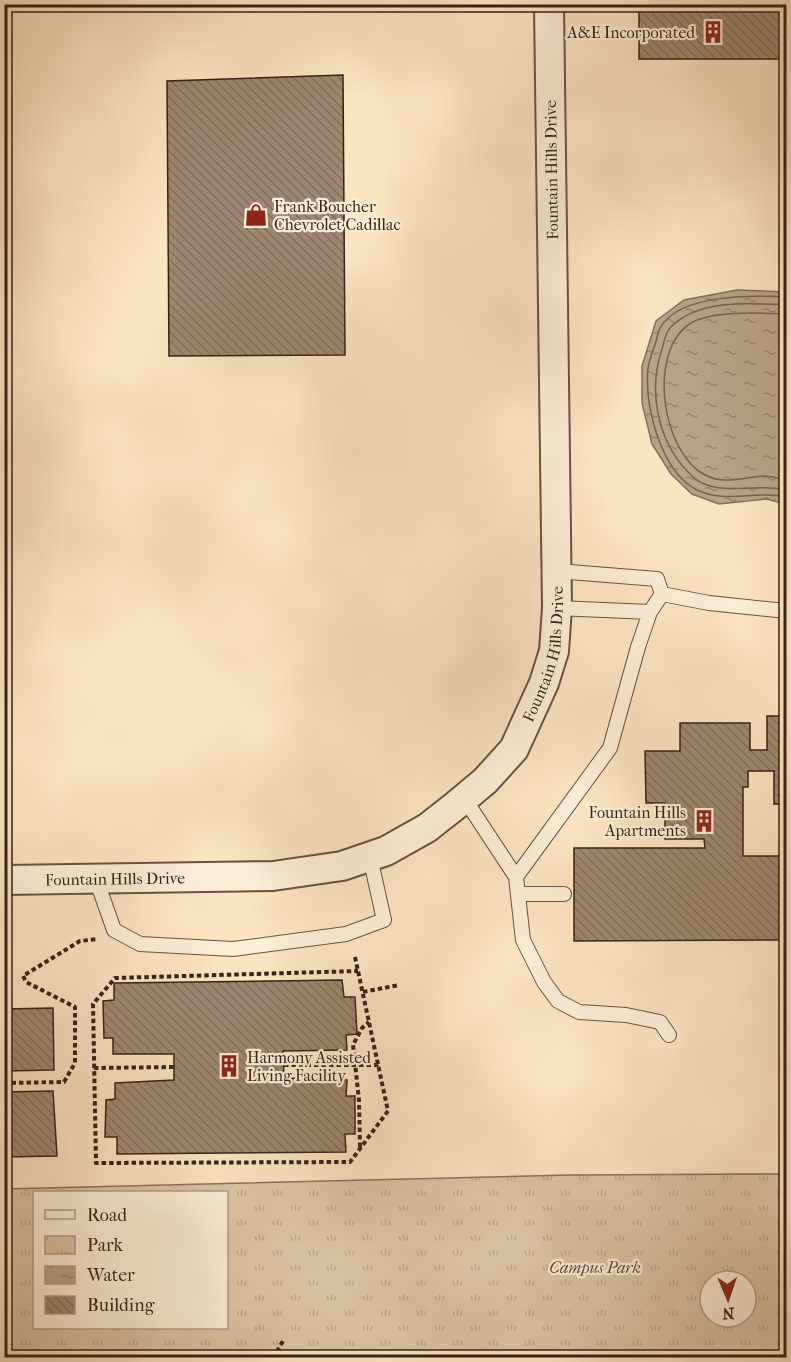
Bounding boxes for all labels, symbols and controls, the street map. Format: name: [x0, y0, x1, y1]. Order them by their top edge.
building icon: A&E Incorporated: [700, 19, 726, 45]
place label: A&E Incorporated: [566, 23, 695, 42]
street label: Fountain Hills Drive: [541, 100, 562, 240]
place label: Frank Boucher Chevrolet Cadillac: [274, 197, 400, 234]
shop icon: Frank Boucher Chevrolet Cadillac: [243, 202, 269, 228]
street label: Fountain Hills Drive: [519, 586, 567, 725]
place label: Fountain Hills Apartments: [589, 803, 686, 840]
building icon: Fountain Hills Apartments: [691, 808, 717, 834]
street label: Fountain Hills Drive: [45, 868, 185, 889]
place label: Harmony Assisted Living Facility: [247, 1048, 371, 1085]
building icon: Harmony Assisted Living Facility: [216, 1053, 242, 1079]
legend: [33, 1191, 228, 1329]
text: Road: [87, 1205, 127, 1226]
text: Park: [87, 1235, 124, 1256]
park label: Campus Park: [549, 1258, 641, 1277]
text: Water: [86, 1265, 135, 1286]
north arrow: [698, 1269, 758, 1329]
text: Building: [87, 1295, 155, 1316]
text: N: [721, 1304, 735, 1323]

